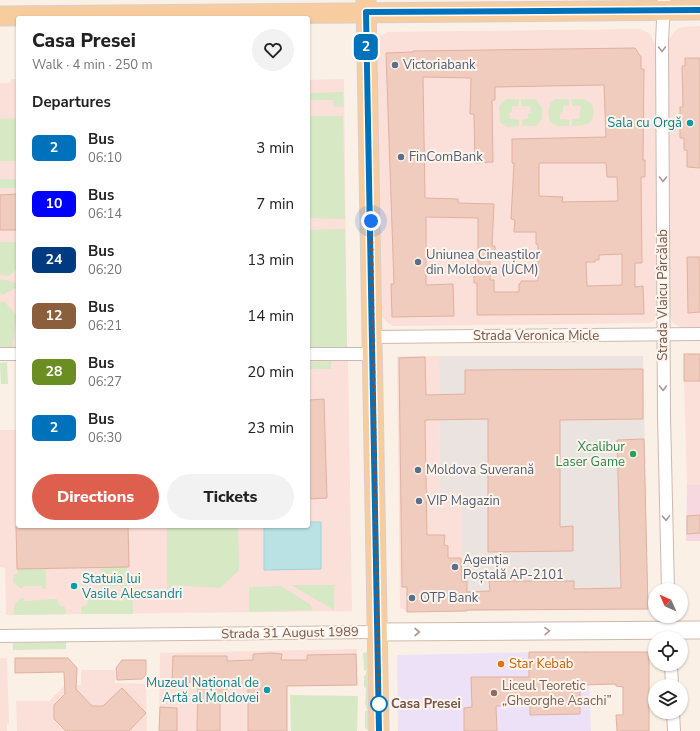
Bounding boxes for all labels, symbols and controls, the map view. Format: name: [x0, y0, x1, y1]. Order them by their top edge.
text: Casa Presei: [32, 28, 136, 54]
button: heart: [252, 29, 294, 71]
line badge: 2: [353, 34, 379, 60]
text: 2: [362, 37, 370, 56]
one-way arrow: [658, 46, 666, 52]
text: Walk · 4 min · 250 m: [32, 56, 153, 74]
place label: Victoriabank: [402, 56, 476, 74]
marker: Victoriabank: [390, 60, 400, 70]
text: Departures: [32, 92, 111, 112]
place label: Sala cu Orgă: [607, 114, 682, 132]
marker: Sala cu Orgă: [685, 118, 695, 128]
text: Bus: [88, 129, 114, 149]
text: 2: [50, 138, 58, 157]
text: 3 min: [256, 138, 294, 158]
place label: FinComBank: [409, 148, 483, 166]
text: 06:10: [88, 149, 122, 167]
marker: FinComBank: [396, 152, 406, 162]
one-way arrow: [659, 176, 667, 182]
text: Bus: [88, 185, 114, 205]
text: 10: [46, 194, 62, 213]
text: 7 min: [256, 194, 294, 214]
text: 06:14: [88, 205, 122, 223]
your location: [361, 211, 381, 231]
street label: Strada Vlaicu Pârcălab: [654, 229, 672, 361]
text: Bus: [88, 241, 114, 261]
place label: Uniunea Cineaștilor din Moldova (UCM): [426, 246, 540, 279]
text: 24: [46, 250, 62, 269]
text: 13 min: [247, 250, 294, 270]
marker: Uniunea Cineaștilor din Moldova (UCM): [413, 257, 423, 267]
text: 06:20: [88, 261, 122, 279]
text: Bus: [88, 297, 114, 317]
text: 12: [46, 306, 62, 325]
text: 14 min: [247, 306, 294, 326]
text: 06:21: [88, 317, 122, 335]
street label: Strada Veronica Micle: [473, 327, 599, 345]
text: Bus: [88, 353, 114, 373]
text: 28: [46, 362, 62, 381]
text: 20 min: [247, 362, 294, 382]
text: 06:27: [88, 373, 122, 391]
one-way arrow: [659, 385, 667, 391]
text: Bus: [88, 409, 114, 429]
text: 2: [50, 418, 58, 437]
text: 23 min: [247, 418, 294, 438]
text: 06:30: [88, 429, 122, 447]
place label: Xcalibur Laser Game: [556, 438, 625, 471]
marker: Xcalibur Laser Game: [628, 449, 638, 459]
place label: Moldova Suverană: [426, 461, 534, 479]
marker: Moldova Suverană: [413, 465, 423, 475]
button: Directions: [32, 474, 159, 520]
button: Tickets: [167, 474, 294, 520]
place label: VIP Magazin: [426, 492, 500, 510]
marker: VIP Magazin: [414, 496, 424, 506]
one-way arrow: [662, 515, 670, 521]
place label: Agenția Poștală AP-2101: [463, 551, 564, 584]
marker: Agenția Poștală AP-2101: [450, 562, 460, 572]
place label: Statuia lui Vasile Alecsandri: [81, 570, 182, 603]
marker: Statuia lui Vasile Alecsandri: [69, 581, 79, 591]
north arrow: [648, 583, 688, 623]
map controls: [648, 583, 688, 719]
place label: OTP Bank: [420, 589, 479, 607]
marker: OTP Bank: [407, 593, 417, 603]
street label: Strada 31 August 1989: [221, 623, 359, 643]
one-way arrow: [544, 627, 550, 635]
one-way arrow: [414, 628, 420, 636]
button: locate: [648, 631, 688, 671]
place label: Star Kebab: [509, 655, 573, 673]
marker: Star Kebab: [496, 659, 506, 669]
place label: Muzeul Național de Artă al Moldovei: [146, 674, 259, 707]
place label: Liceul Teoretic „Gheorghe Asachi”: [502, 677, 612, 710]
button: layers: [648, 679, 688, 719]
marker: Muzeul Național de Artă al Moldovei: [262, 685, 272, 695]
marker: Liceul Teoretic „Gheorghe Asachi”: [489, 688, 499, 698]
marker: Casa Presei: [370, 695, 388, 713]
place label: Casa Presei: [391, 695, 461, 713]

